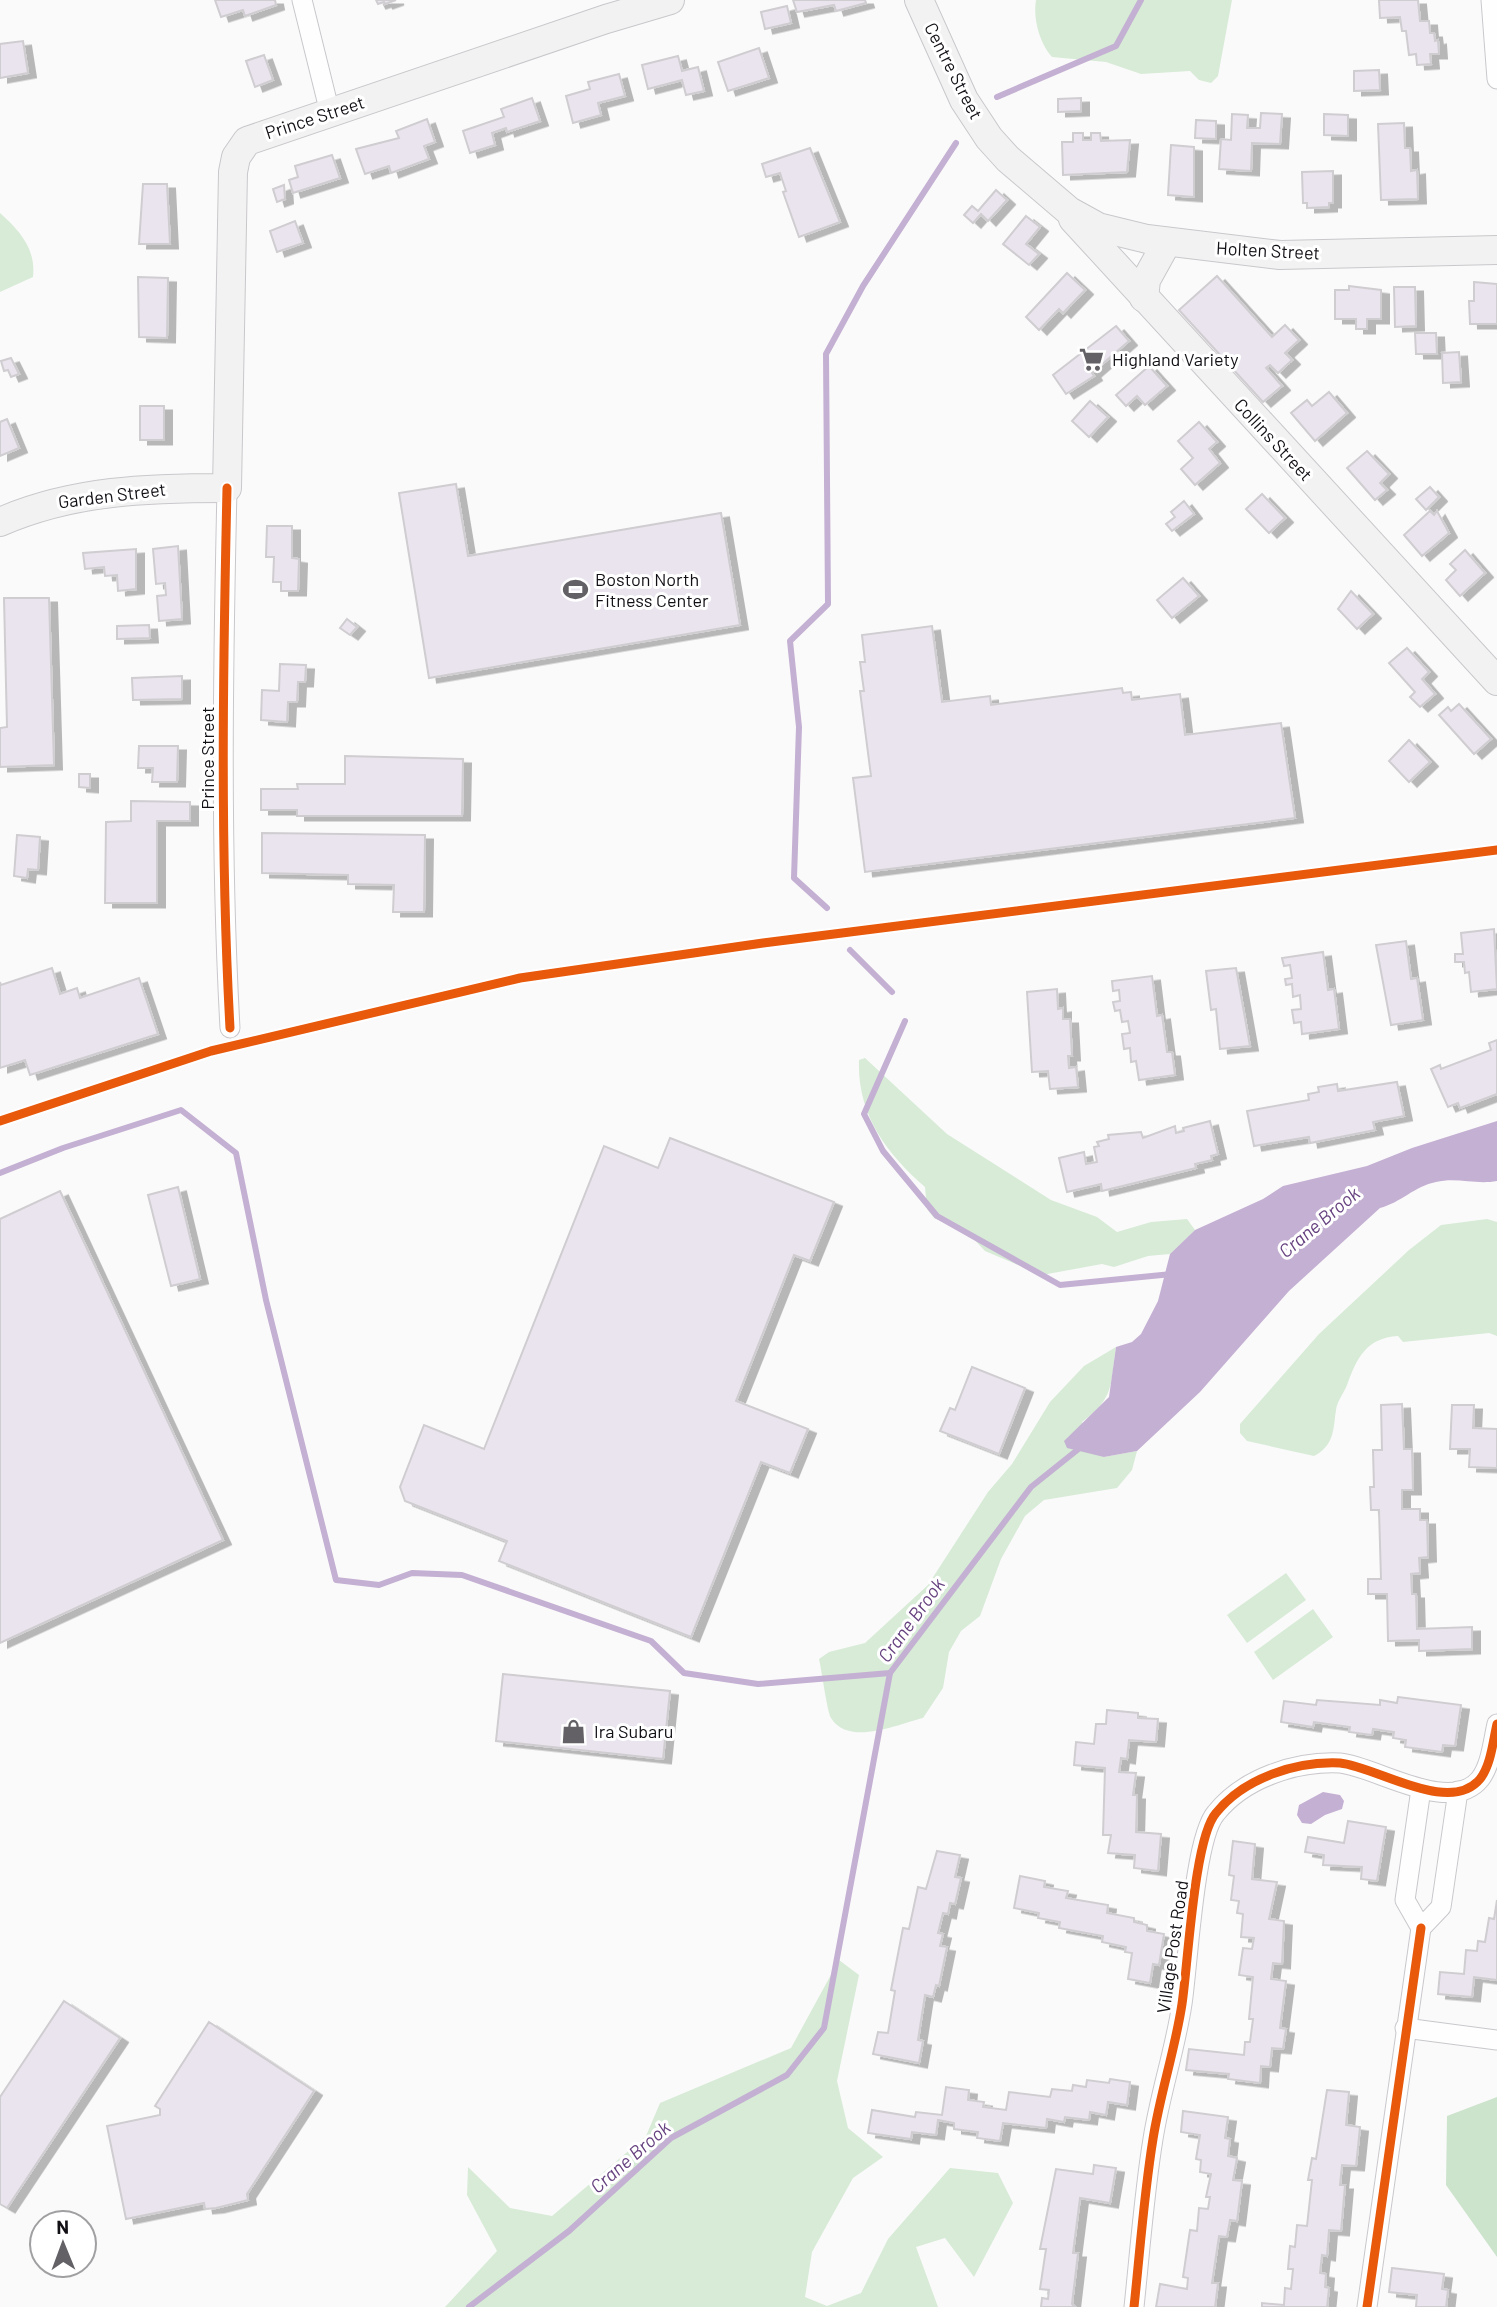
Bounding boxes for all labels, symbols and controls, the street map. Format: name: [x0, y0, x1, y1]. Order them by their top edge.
street label: Centre Street: [920, 19, 988, 123]
street label: Prince Street: [262, 91, 367, 143]
street label: Holten Street: [1216, 236, 1321, 264]
supermarket icon: Highland Variety: [1078, 346, 1106, 374]
place label: Highland Variety: [1112, 348, 1238, 370]
street label: Collins Street: [1230, 394, 1317, 485]
street label: Garden Street: [57, 477, 167, 513]
place label: Boston North Fitness Center: [595, 568, 709, 611]
sports icon: Boston North Fitness Center: [561, 576, 589, 604]
street label: Prince Street: [196, 706, 218, 810]
water label: Crane Brook: [1274, 1181, 1364, 1262]
water label: Crane Brook: [872, 1572, 949, 1666]
shop icon: Ira Subaru: [560, 1718, 588, 1746]
place label: Ira Subaru: [594, 1720, 673, 1742]
street label: Village Post Road: [1152, 1879, 1192, 2015]
water label: Crane Brook: [585, 2115, 675, 2198]
north arrow: [28, 2209, 98, 2279]
text: N: [56, 2215, 69, 2238]

